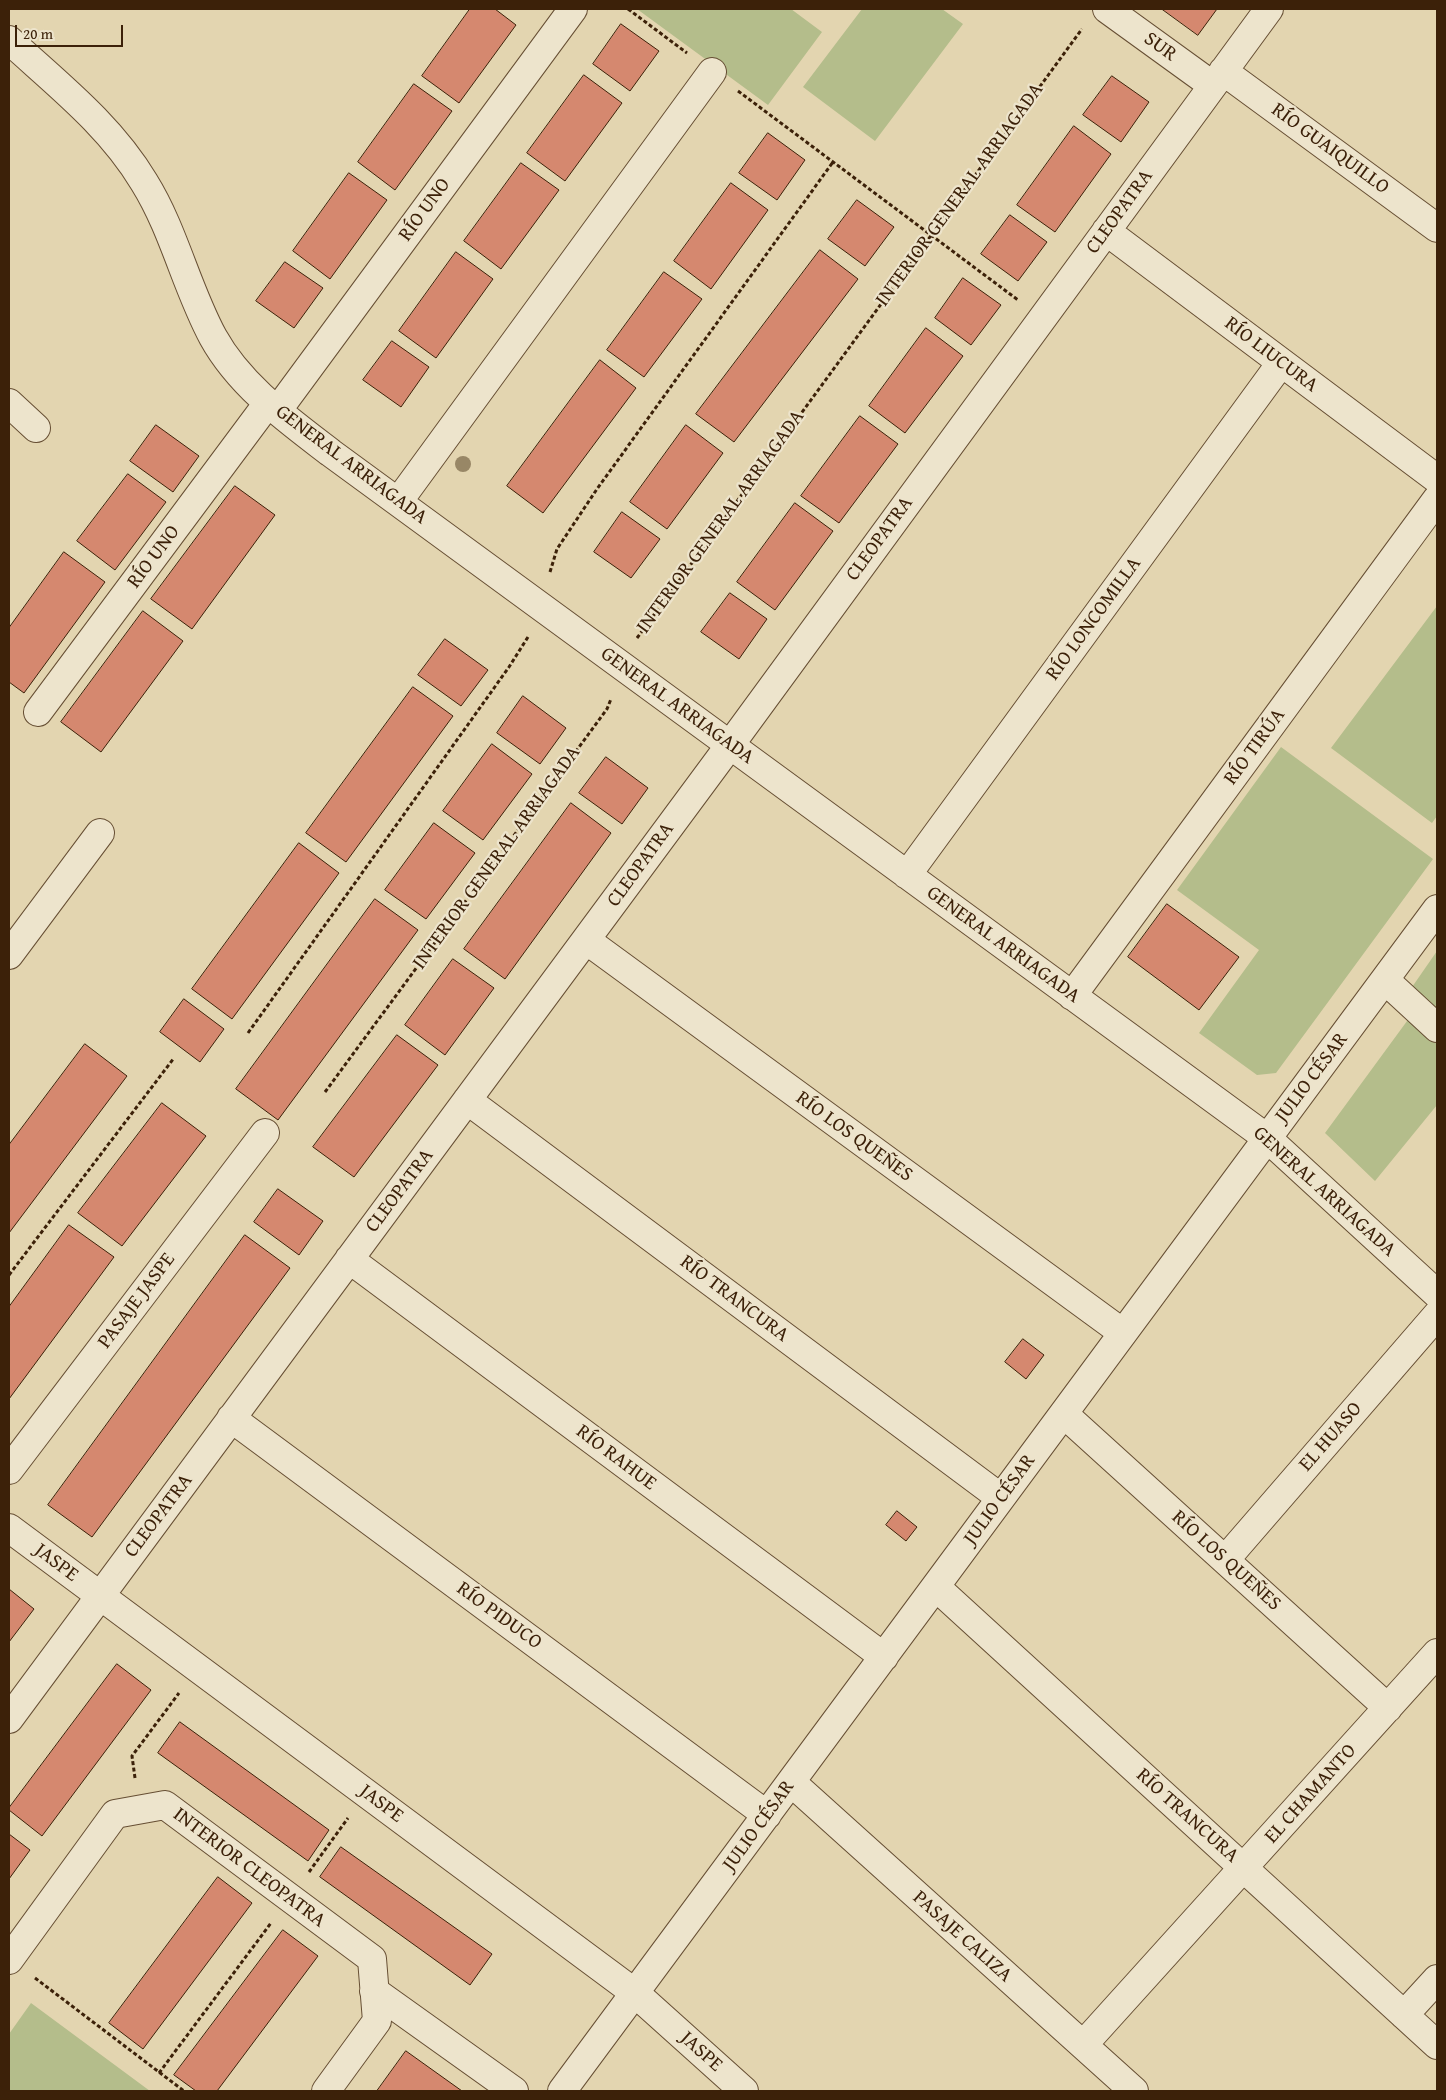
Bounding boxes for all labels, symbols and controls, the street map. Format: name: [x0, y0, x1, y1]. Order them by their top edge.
scale bar: [18, 15, 125, 47]
text: 20 m: [23, 23, 53, 44]
street label: SUR: [1139, 27, 1181, 67]
street label: INTERIOR GENERAL ARRIAGADA: [871, 79, 1049, 311]
street label: RÍO GUAIQUILLO: [1266, 98, 1394, 200]
street label: CLEOPATRA: [1081, 165, 1159, 259]
street label: RÍO UNO: [394, 174, 456, 246]
street label: RÍO LIUCURA: [1219, 312, 1323, 398]
street label: GENERAL ARRIAGADA: [270, 400, 432, 530]
street label: INTERIOR GENERAL ARRIAGADA: [632, 406, 810, 638]
street label: CLEOPATRA: [841, 492, 919, 586]
street label: RÍO UNO: [123, 521, 185, 593]
street label: RÍO LONCOMILLA: [1041, 553, 1147, 685]
street label: GENERAL ARRIAGADA: [596, 642, 758, 770]
street label: RÍO TIRÚA: [1219, 704, 1291, 790]
street label: INTERIOR GENERAL ARRIAGADA: [408, 742, 586, 974]
street label: CLEOPATRA: [602, 818, 680, 912]
street label: GENERAL ARRIAGADA: [922, 881, 1084, 1009]
street label: JULIO CÉSAR: [1270, 1028, 1354, 1128]
street label: RÍO LOS QUEÑES: [791, 1087, 917, 1187]
street label: GENERAL ARRIAGADA: [1248, 1122, 1400, 1262]
street label: CLEOPATRA: [361, 1144, 439, 1238]
street label: PASAJE JASPE: [93, 1248, 181, 1354]
street label: RÍO TRANCURA: [675, 1250, 793, 1348]
street label: EL HUASO: [1294, 1398, 1368, 1476]
street label: RÍO RAHUE: [571, 1420, 661, 1496]
street label: JULIO CÉSAR: [959, 1450, 1041, 1550]
street label: CLEOPATRA: [120, 1469, 198, 1563]
street label: RÍO LOS QUEÑES: [1166, 1506, 1286, 1616]
street label: JASPE: [29, 1539, 83, 1587]
street label: RÍO PIDUCO: [452, 1577, 546, 1655]
street label: EL CHAMANTO: [1260, 1739, 1362, 1849]
street label: RÍO TRANCURA: [1131, 1764, 1243, 1868]
street label: JULIO CÉSAR: [718, 1776, 800, 1876]
street label: JASPE: [354, 1780, 408, 1828]
street label: INTERIOR CLEOPATRA: [168, 1803, 330, 1933]
street label: PASAJE CALIZA: [907, 1886, 1017, 1988]
street label: JASPE: [675, 2027, 727, 2077]

